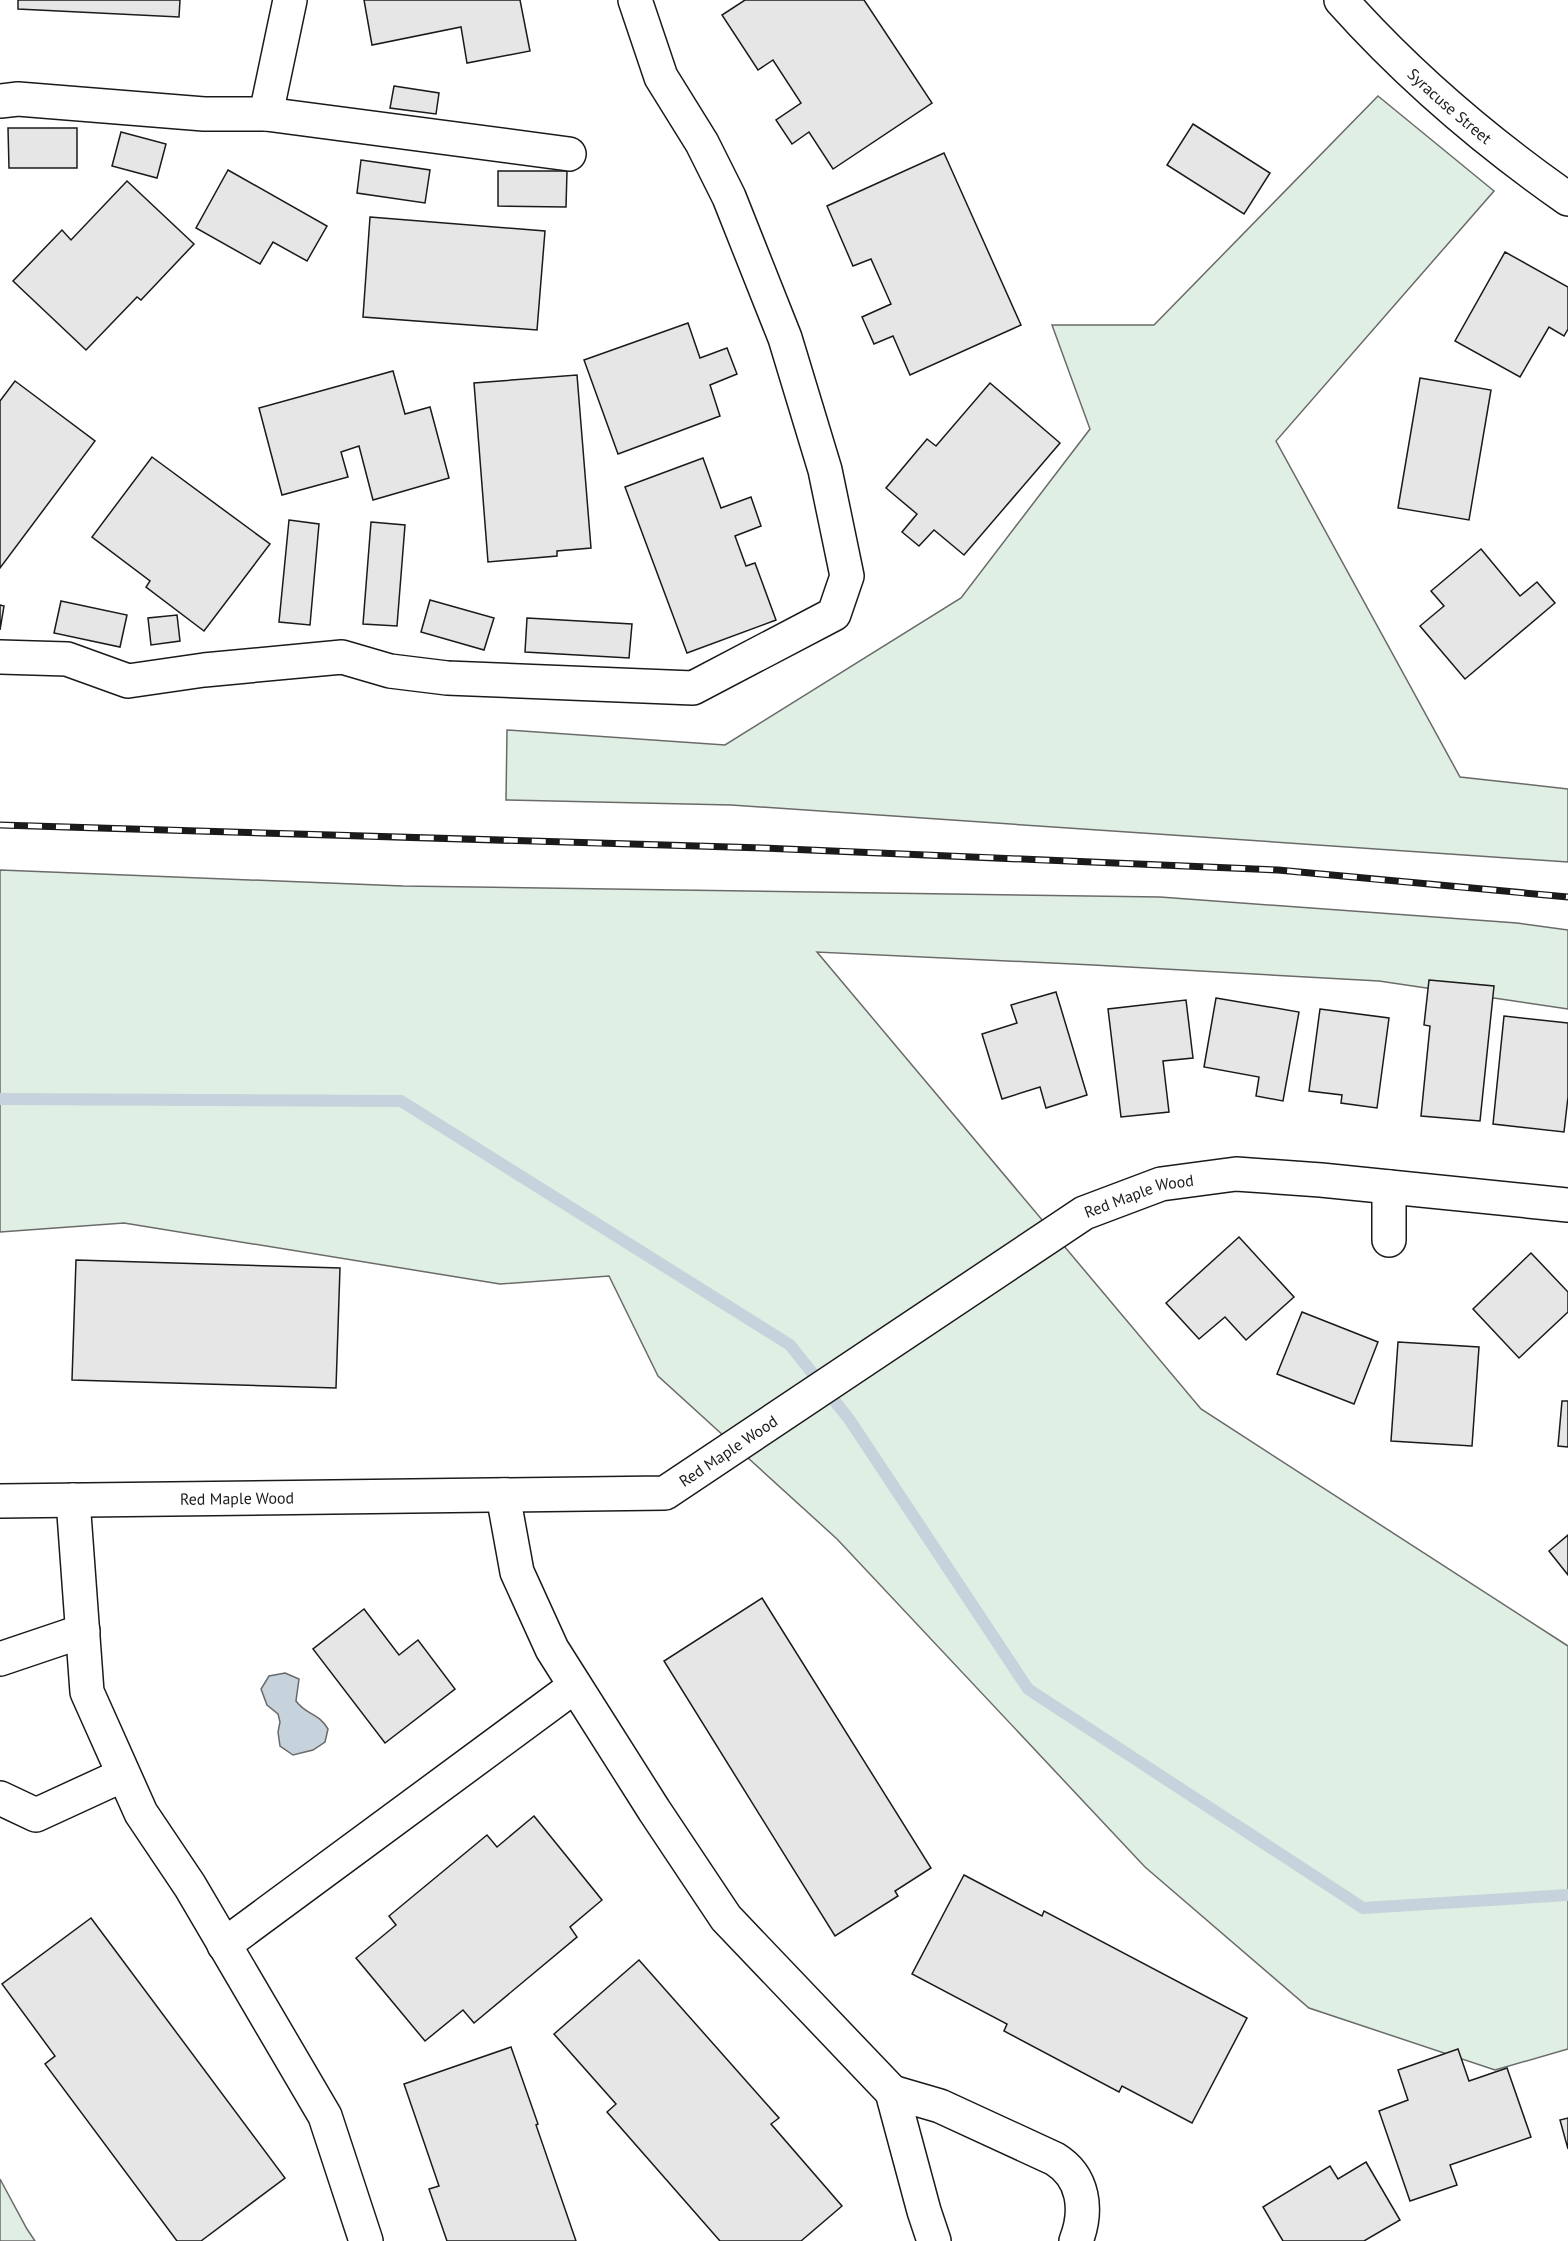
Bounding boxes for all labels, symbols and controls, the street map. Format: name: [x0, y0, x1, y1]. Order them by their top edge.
street label: Syracuse Street: [1403, 64, 1496, 148]
street label: Red Maple Wood: [1081, 1170, 1195, 1222]
street label: Red Maple Wood: [675, 1411, 781, 1491]
street label: Red Maple Wood: [180, 1487, 294, 1509]

